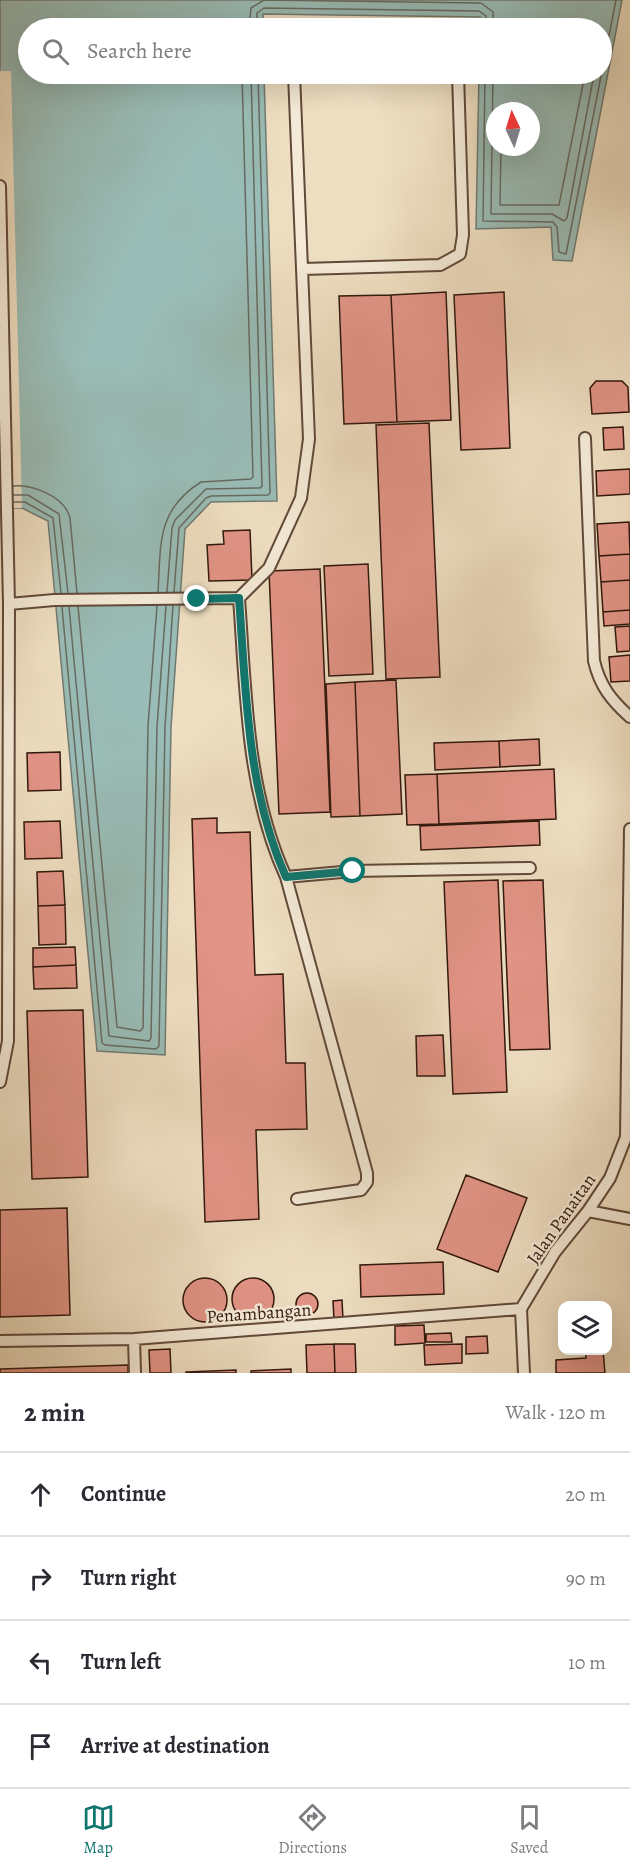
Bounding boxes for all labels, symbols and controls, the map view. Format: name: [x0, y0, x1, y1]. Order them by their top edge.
search box: [18, 18, 612, 84]
icon: search: [39, 35, 72, 68]
text: Search here: [87, 36, 192, 66]
north arrow: [486, 102, 540, 156]
route end: [183, 585, 209, 611]
route start: [339, 857, 365, 883]
street label: Jalan Panaitan: [521, 1169, 601, 1269]
street label: Penambangan: [206, 1297, 312, 1329]
map controls: [558, 1301, 612, 1355]
button: layers: [558, 1301, 612, 1355]
text: 2 min: [24, 1395, 85, 1430]
text: Walk · 120 m: [505, 1399, 606, 1426]
icon: ahead: [24, 1478, 57, 1511]
text: Continue: [81, 1479, 166, 1509]
text: 20 m: [565, 1481, 606, 1508]
icon: right: [24, 1562, 57, 1595]
text: Turn right: [81, 1563, 177, 1593]
text: 90 m: [566, 1565, 606, 1592]
icon: left: [24, 1646, 57, 1679]
text: Turn left: [81, 1647, 161, 1677]
text: 10 m: [568, 1649, 606, 1676]
icon: arrive: [24, 1730, 57, 1763]
text: Arrive at destination: [81, 1731, 270, 1761]
tab: Map: [82, 1801, 115, 1859]
tab: Directions: [278, 1801, 347, 1859]
tab: Saved: [510, 1801, 548, 1859]

